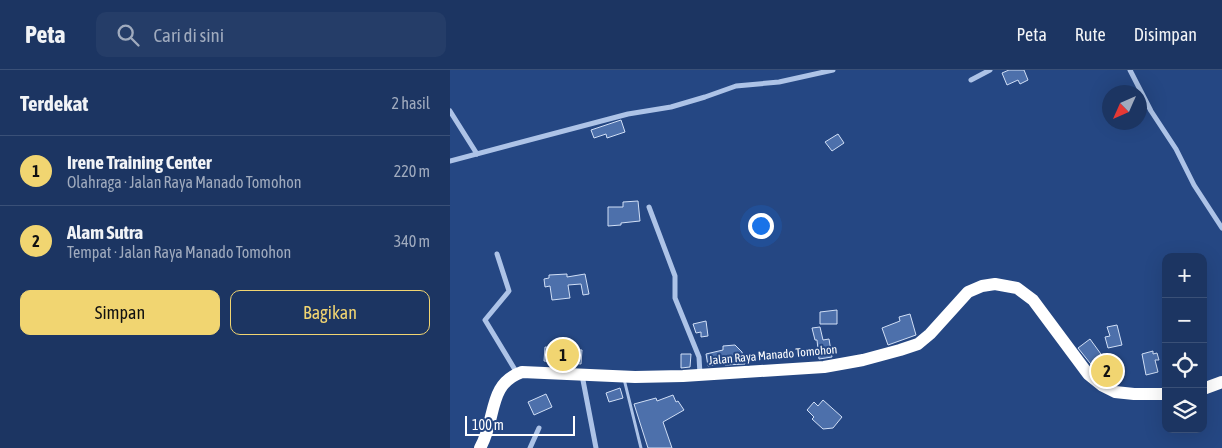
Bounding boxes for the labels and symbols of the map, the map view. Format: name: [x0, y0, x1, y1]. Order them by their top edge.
north arrow: [1102, 85, 1147, 130]
your location: [748, 213, 774, 239]
pin: 1: [547, 336, 579, 374]
street label: Jalan Raya Manado Tomohon: [708, 342, 838, 368]
pin: 2: [1091, 352, 1123, 390]
scale bar: [465, 413, 575, 436]

